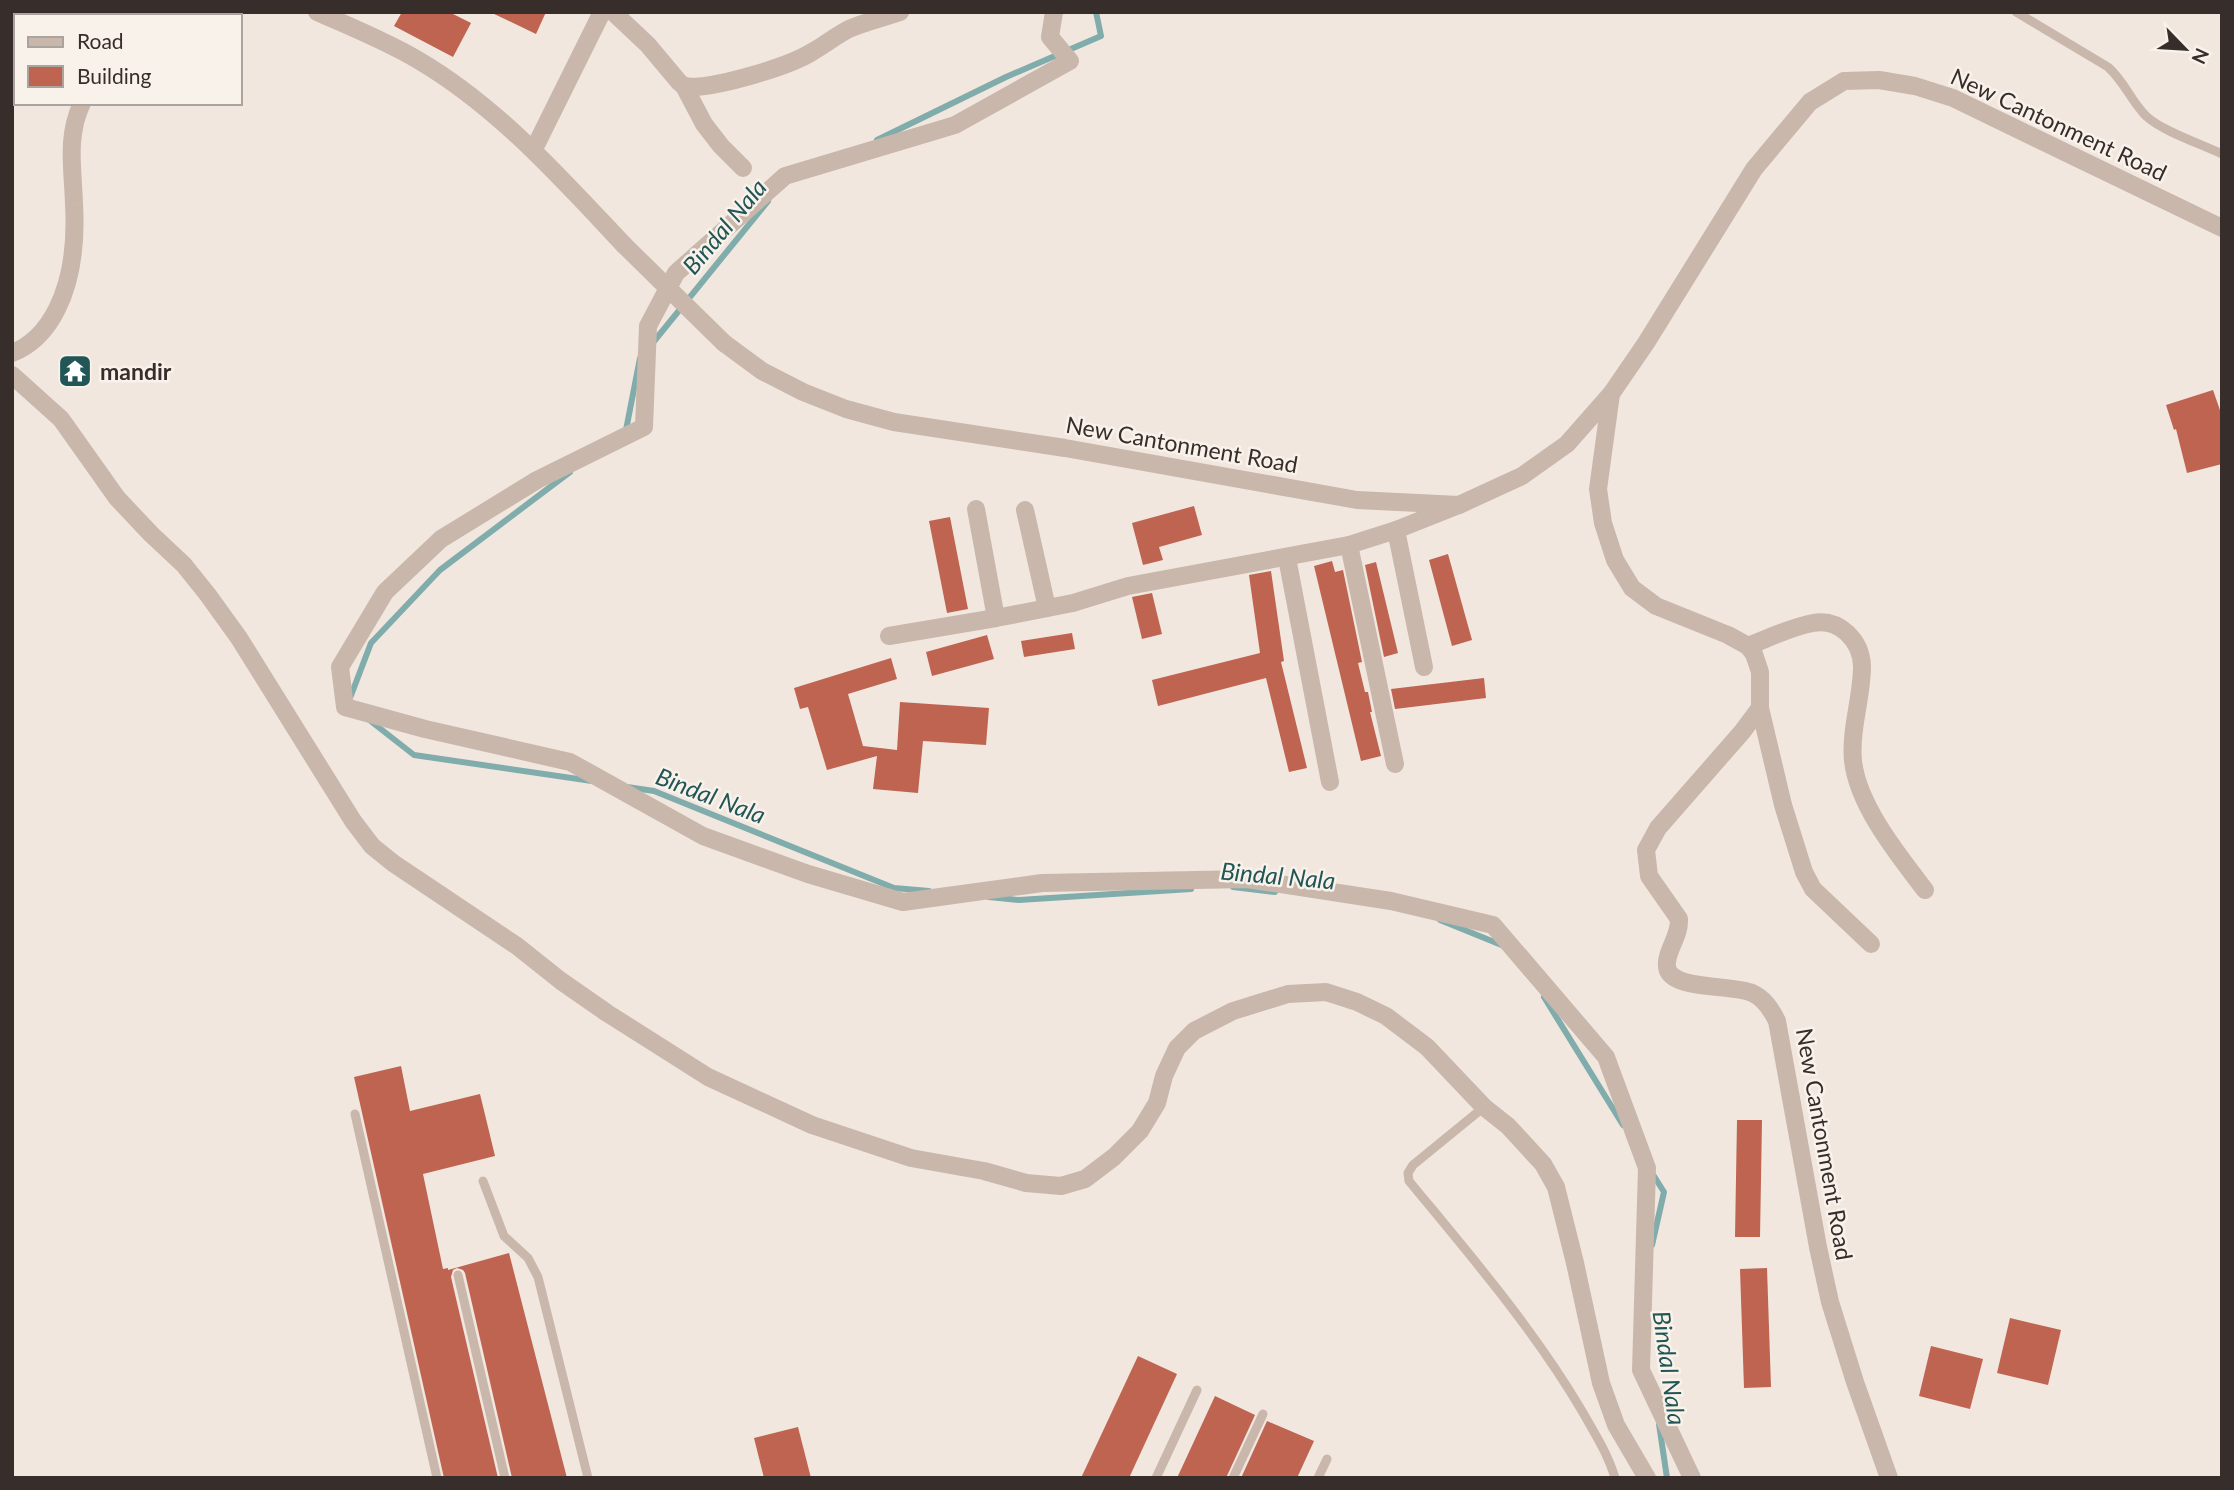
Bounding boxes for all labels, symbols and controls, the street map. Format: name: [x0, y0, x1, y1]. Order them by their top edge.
legend: [14, 14, 242, 105]
north arrow: [2150, 14, 2220, 84]
text: Road: [77, 28, 124, 53]
text: N: [2187, 45, 2214, 68]
street label: New Cantonment Road: [1947, 62, 2171, 186]
text: Building: [77, 63, 152, 88]
water label: Bindal Nala: [676, 173, 772, 279]
temple icon: mandir: [56, 352, 94, 390]
place label: mandir: [100, 357, 172, 385]
street label: New Cantonment Road: [1064, 410, 1300, 478]
water label: Bindal Nala: [652, 761, 770, 829]
water label: Bindal Nala: [1219, 856, 1337, 894]
street label: New Cantonment Road: [1791, 1026, 1859, 1262]
water label: Bindal Nala: [1648, 1309, 1692, 1427]

